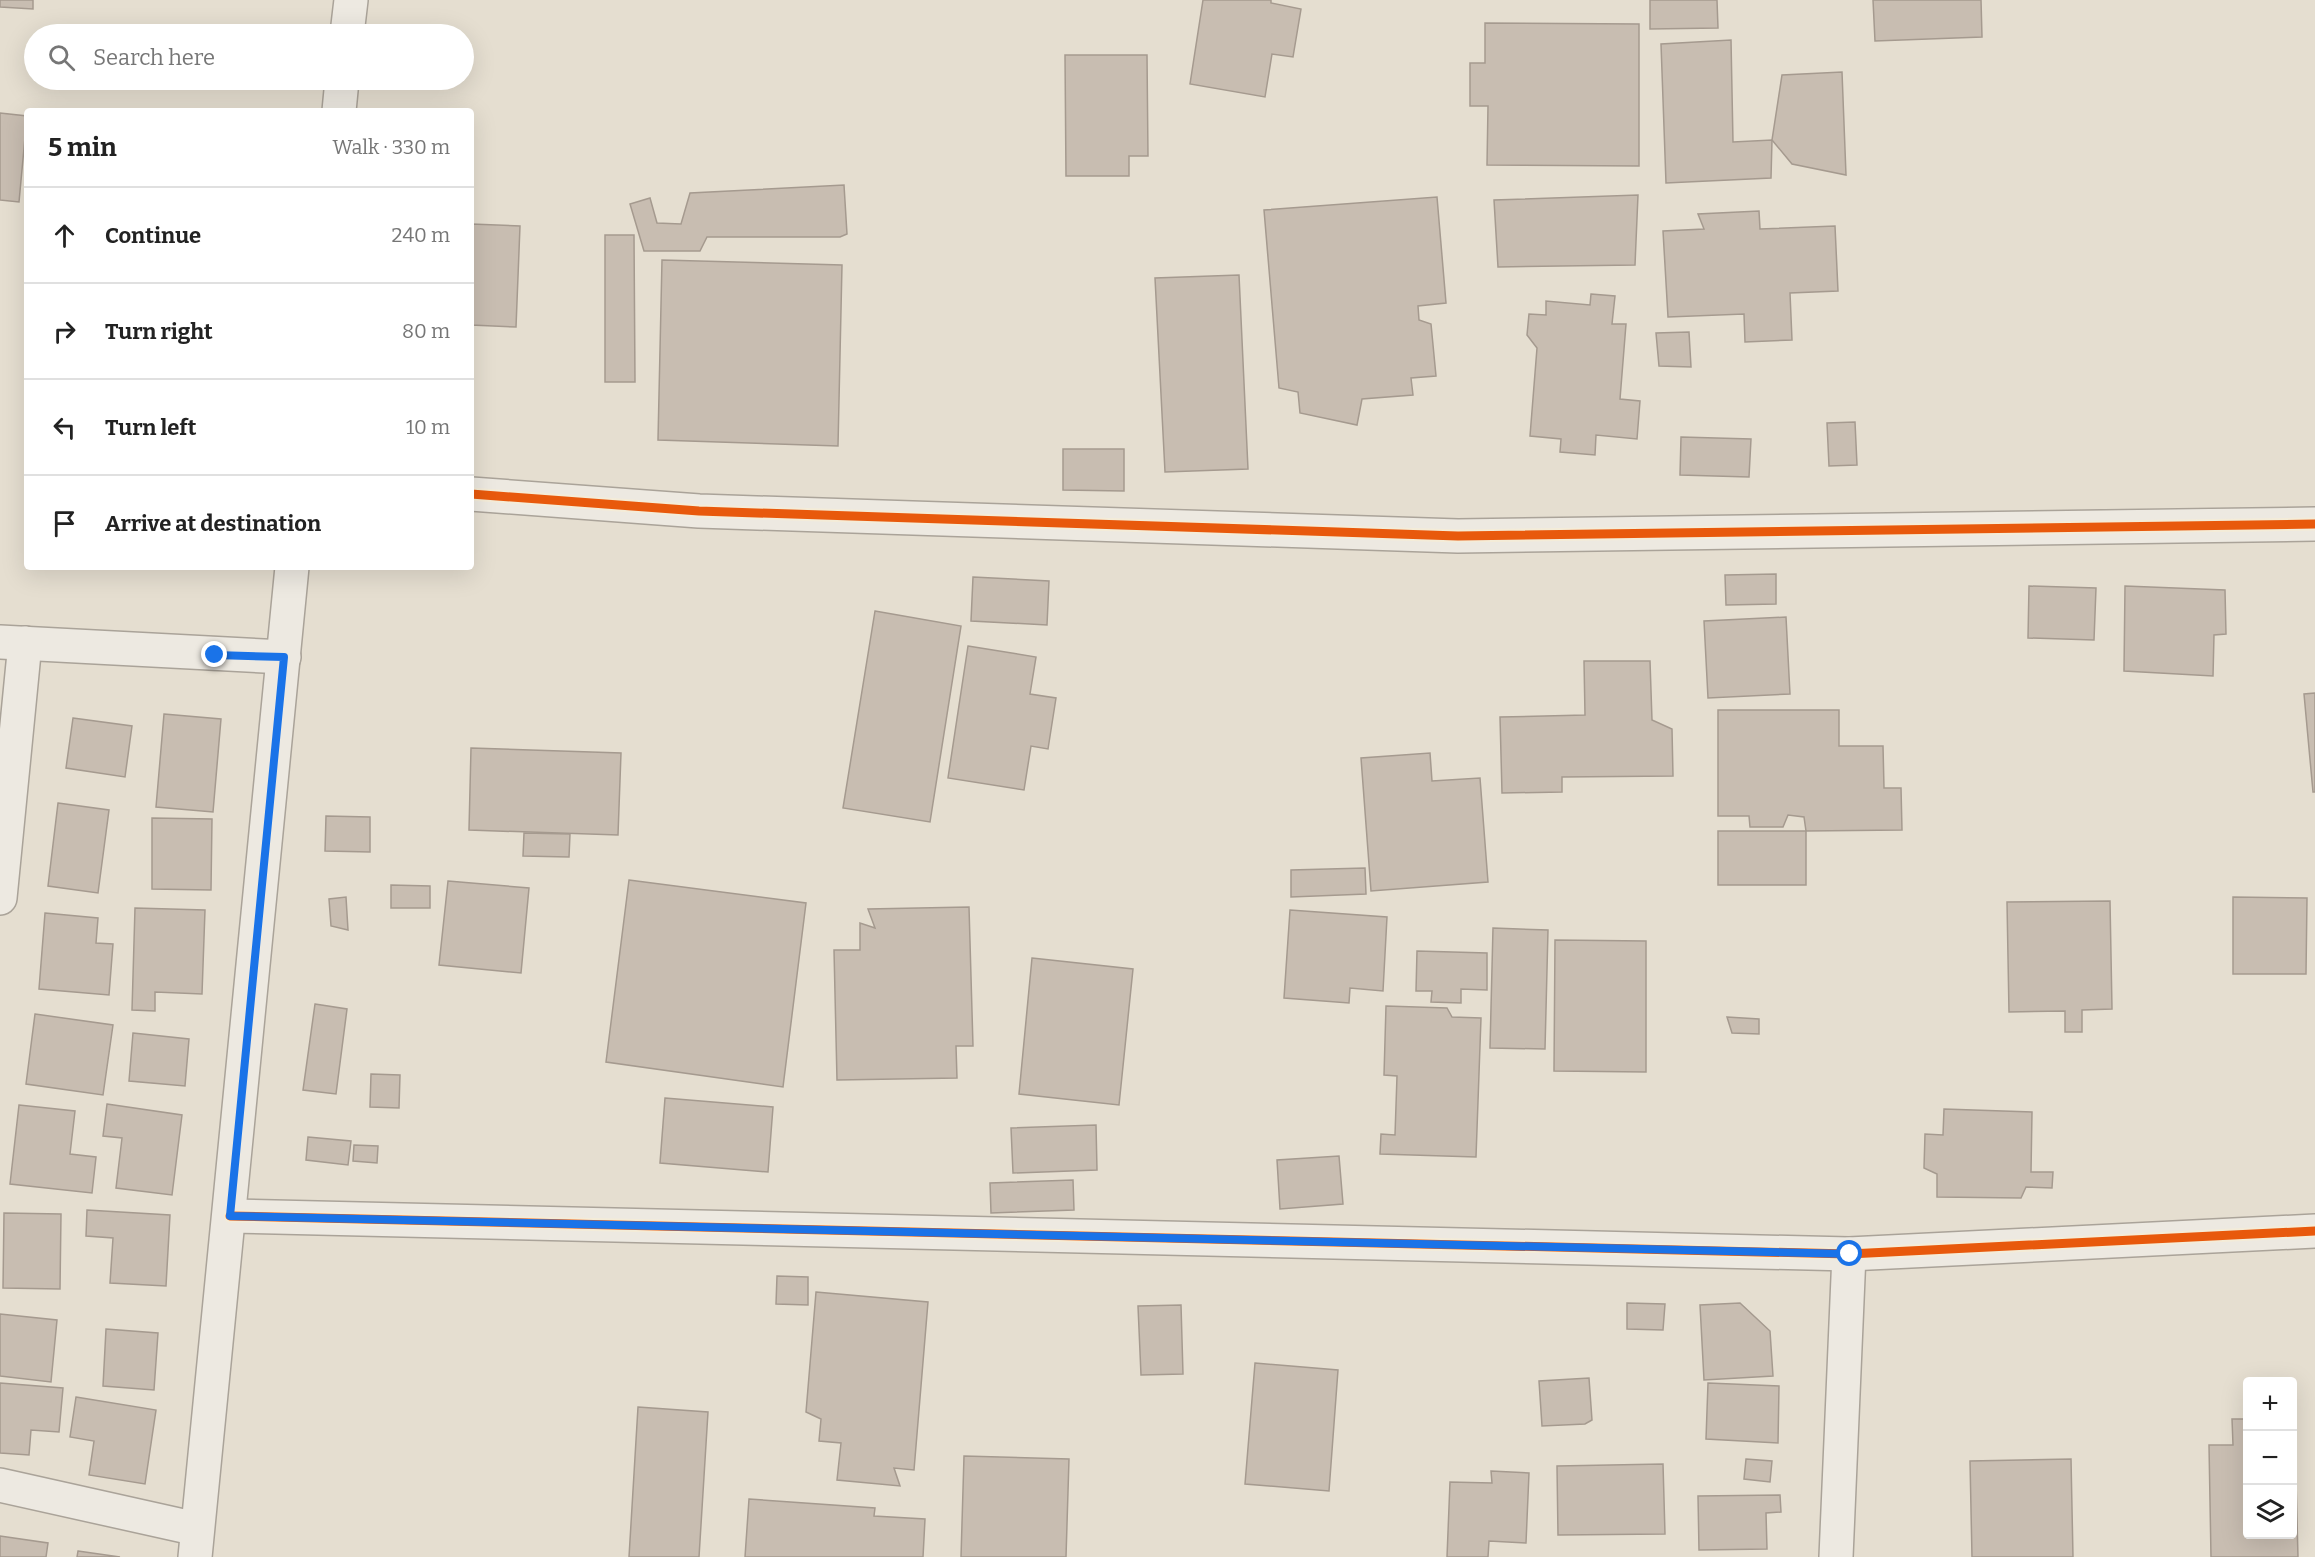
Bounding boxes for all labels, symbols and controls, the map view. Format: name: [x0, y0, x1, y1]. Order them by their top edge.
search box: [24, 24, 474, 90]
icon: search: [45, 41, 78, 74]
text: Search here: [93, 44, 215, 71]
text: 5 min: [48, 132, 117, 163]
text: Walk · 330 m: [333, 135, 450, 159]
icon: ahead: [48, 219, 81, 252]
text: Continue: [105, 222, 201, 249]
text: 240 m: [392, 223, 450, 247]
icon: right: [48, 315, 81, 348]
text: Turn right: [105, 318, 213, 345]
text: 80 m: [402, 319, 450, 343]
icon: left: [48, 411, 81, 444]
text: Turn left: [105, 414, 197, 441]
text: 10 m: [406, 415, 450, 439]
icon: arrive: [48, 507, 81, 540]
text: Arrive at destination: [105, 510, 321, 537]
route end: [201, 641, 227, 667]
route start: [1836, 1240, 1862, 1266]
map controls: [2243, 1377, 2297, 1539]
button: +: [2243, 1377, 2297, 1431]
button: −: [2243, 1431, 2297, 1485]
button: layers: [2243, 1485, 2297, 1539]

